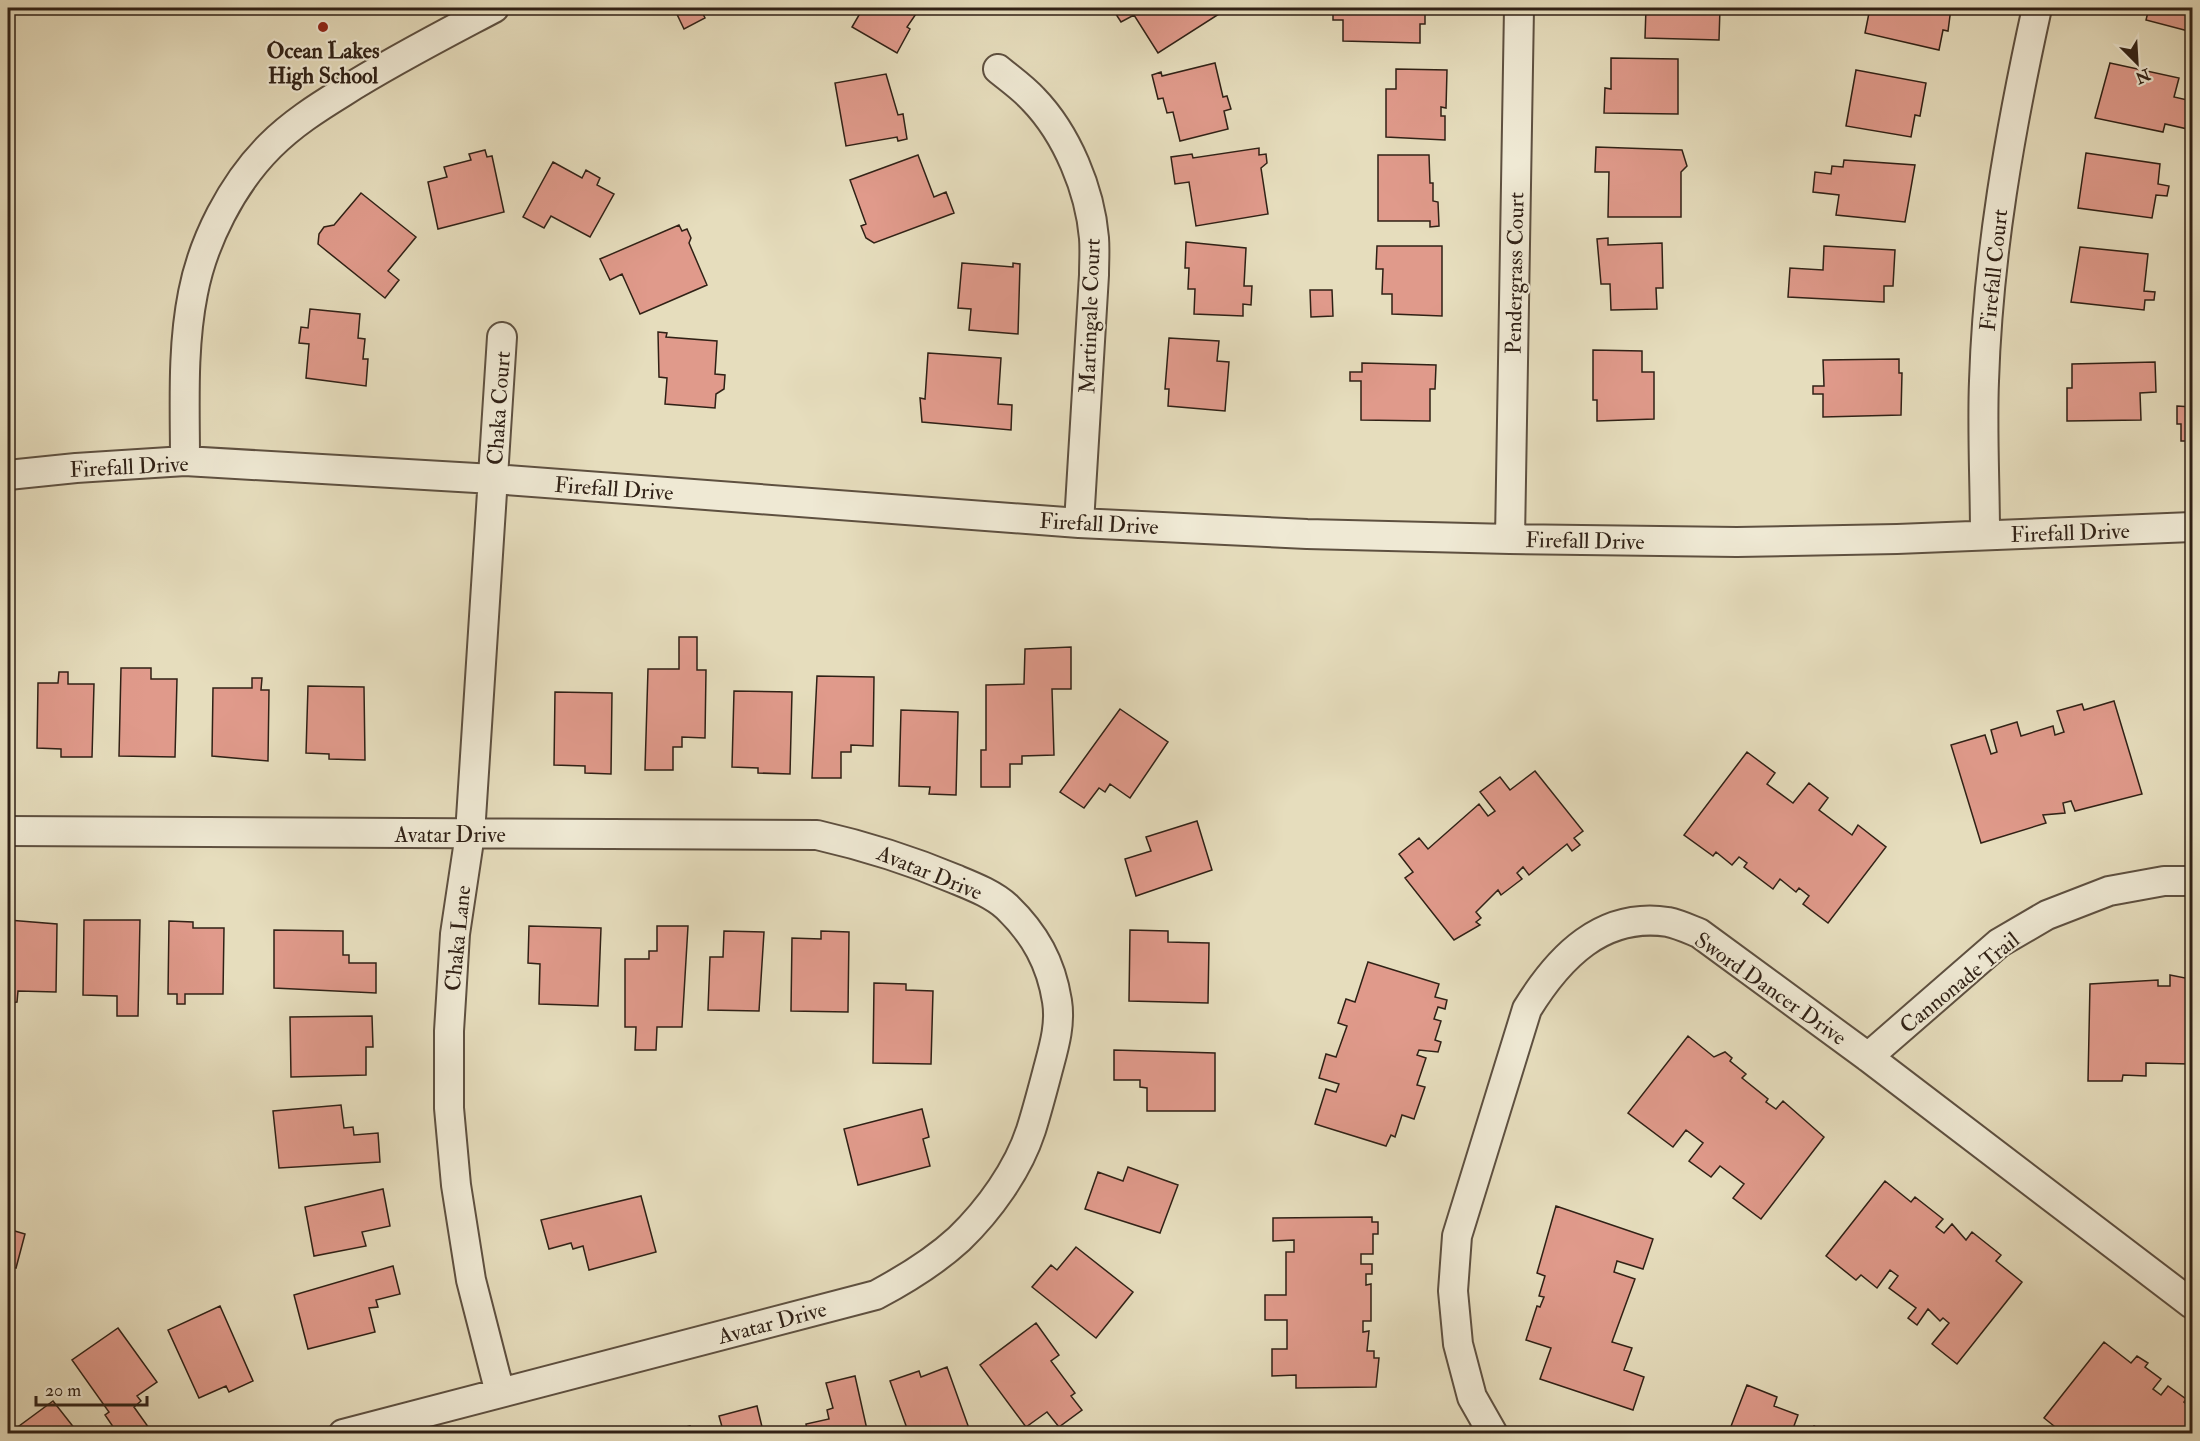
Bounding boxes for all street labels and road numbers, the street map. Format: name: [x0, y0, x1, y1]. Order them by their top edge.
street label: Pendergrass Court: [1500, 192, 1530, 354]
street label: Firefall Court: [1974, 208, 2014, 332]
street label: Martingale Court: [1073, 238, 1107, 394]
street label: Chaka Court: [481, 350, 517, 466]
street label: Firefall Drive: [69, 450, 189, 484]
street label: Firefall Drive: [553, 471, 674, 507]
street label: Firefall Drive: [1039, 507, 1159, 541]
street label: Firefall Drive: [2010, 517, 2130, 549]
street label: Firefall Drive: [1525, 526, 1645, 556]
street label: Avatar Drive: [393, 821, 506, 849]
street label: Avatar Drive: [872, 839, 986, 907]
street label: Chaka Lane: [439, 884, 477, 992]
street label: Sword Dancer Drive: [1689, 926, 1852, 1052]
street label: Cannonade Trail: [1894, 926, 2025, 1040]
street label: Avatar Drive: [714, 1295, 830, 1351]

